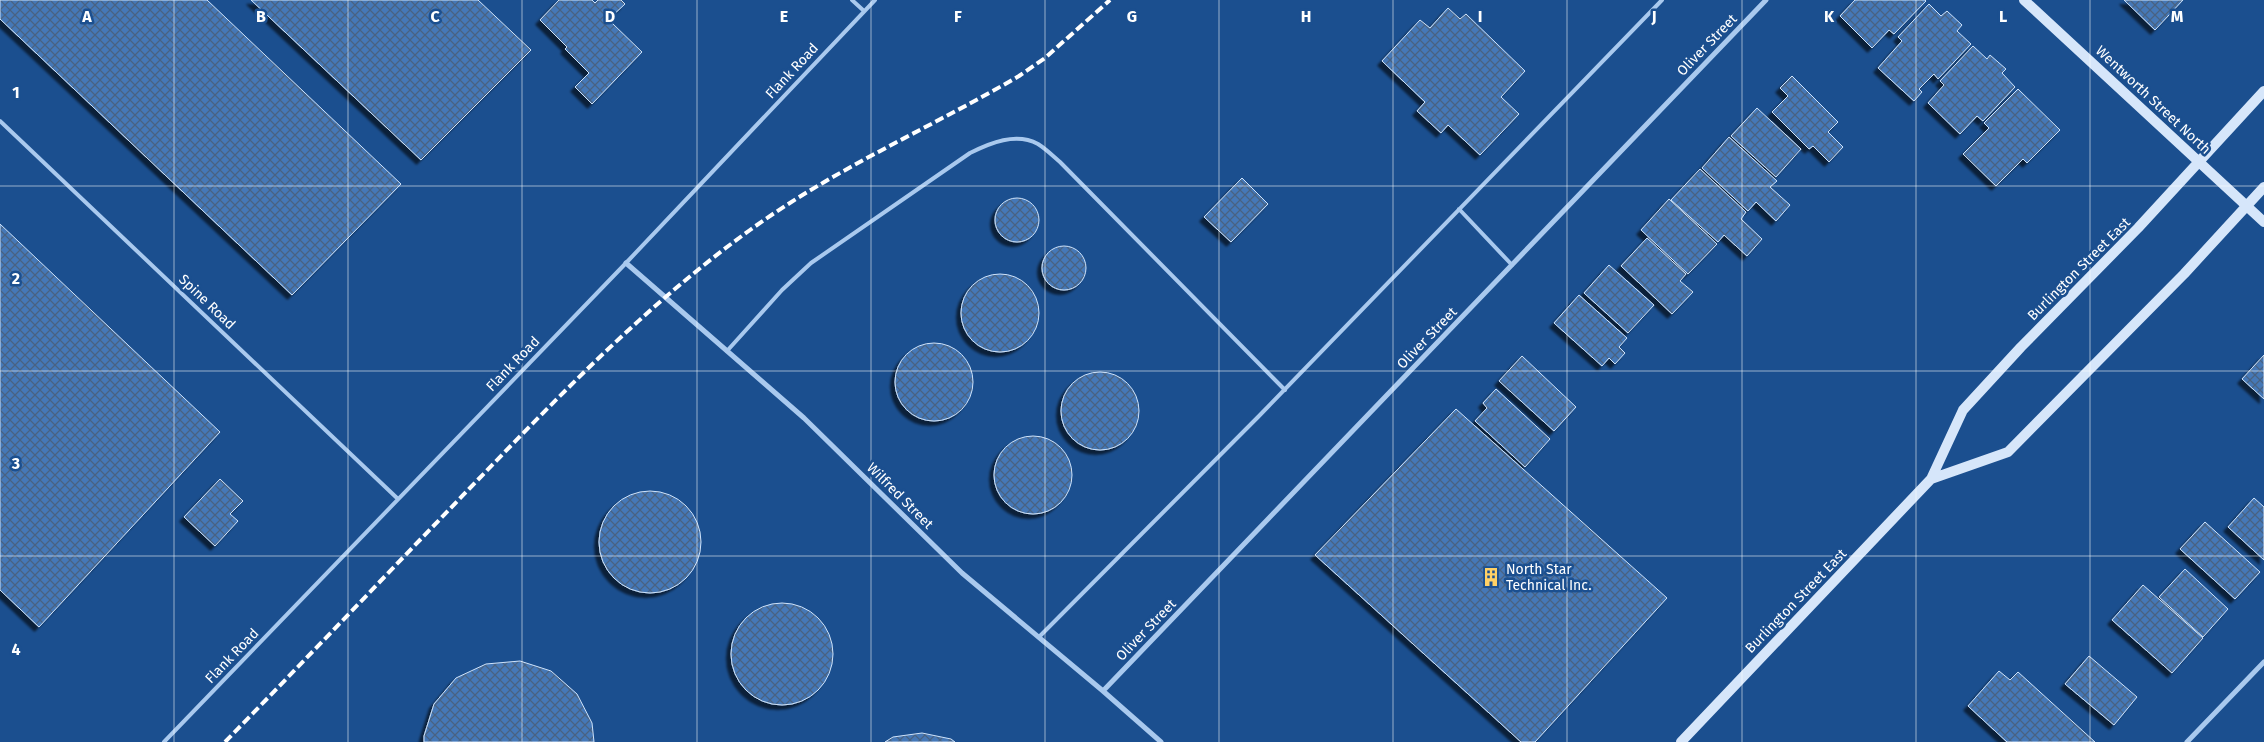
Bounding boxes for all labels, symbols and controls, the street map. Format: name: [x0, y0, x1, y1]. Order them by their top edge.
text: A: [81, 7, 92, 26]
text: B: [256, 7, 266, 26]
text: C: [430, 7, 440, 26]
text: D: [605, 7, 615, 26]
text: E: [780, 7, 788, 26]
text: F: [954, 7, 962, 26]
text: G: [1127, 7, 1137, 26]
text: H: [1301, 7, 1311, 26]
text: I: [1478, 7, 1482, 26]
text: J: [1650, 7, 1657, 26]
text: K: [1824, 7, 1835, 26]
text: L: [1999, 7, 2007, 26]
text: M: [2171, 7, 2184, 26]
street label: Oliver Street: [1673, 10, 1741, 79]
street label: Flank Road: [762, 40, 822, 102]
street label: Wentworth Street North: [2092, 42, 2214, 158]
text: 1: [12, 83, 20, 102]
street label: Burlington Street East: [2024, 213, 2135, 324]
text: 2: [12, 269, 20, 288]
street label: Spine Road: [175, 271, 239, 333]
street label: Oliver Street: [1393, 303, 1461, 372]
street label: Flank Road: [483, 333, 543, 395]
text: 3: [11, 454, 20, 473]
street label: Wilfred Street: [863, 459, 937, 533]
street label: Burlington Street East: [1742, 545, 1851, 657]
place label: North Star Technical Inc.: [1506, 561, 1592, 594]
building icon: North Star Technical Inc.: [1480, 566, 1502, 588]
street label: Oliver Street: [1112, 595, 1180, 664]
street label: Flank Road: [202, 625, 262, 687]
text: 4: [11, 640, 21, 659]

